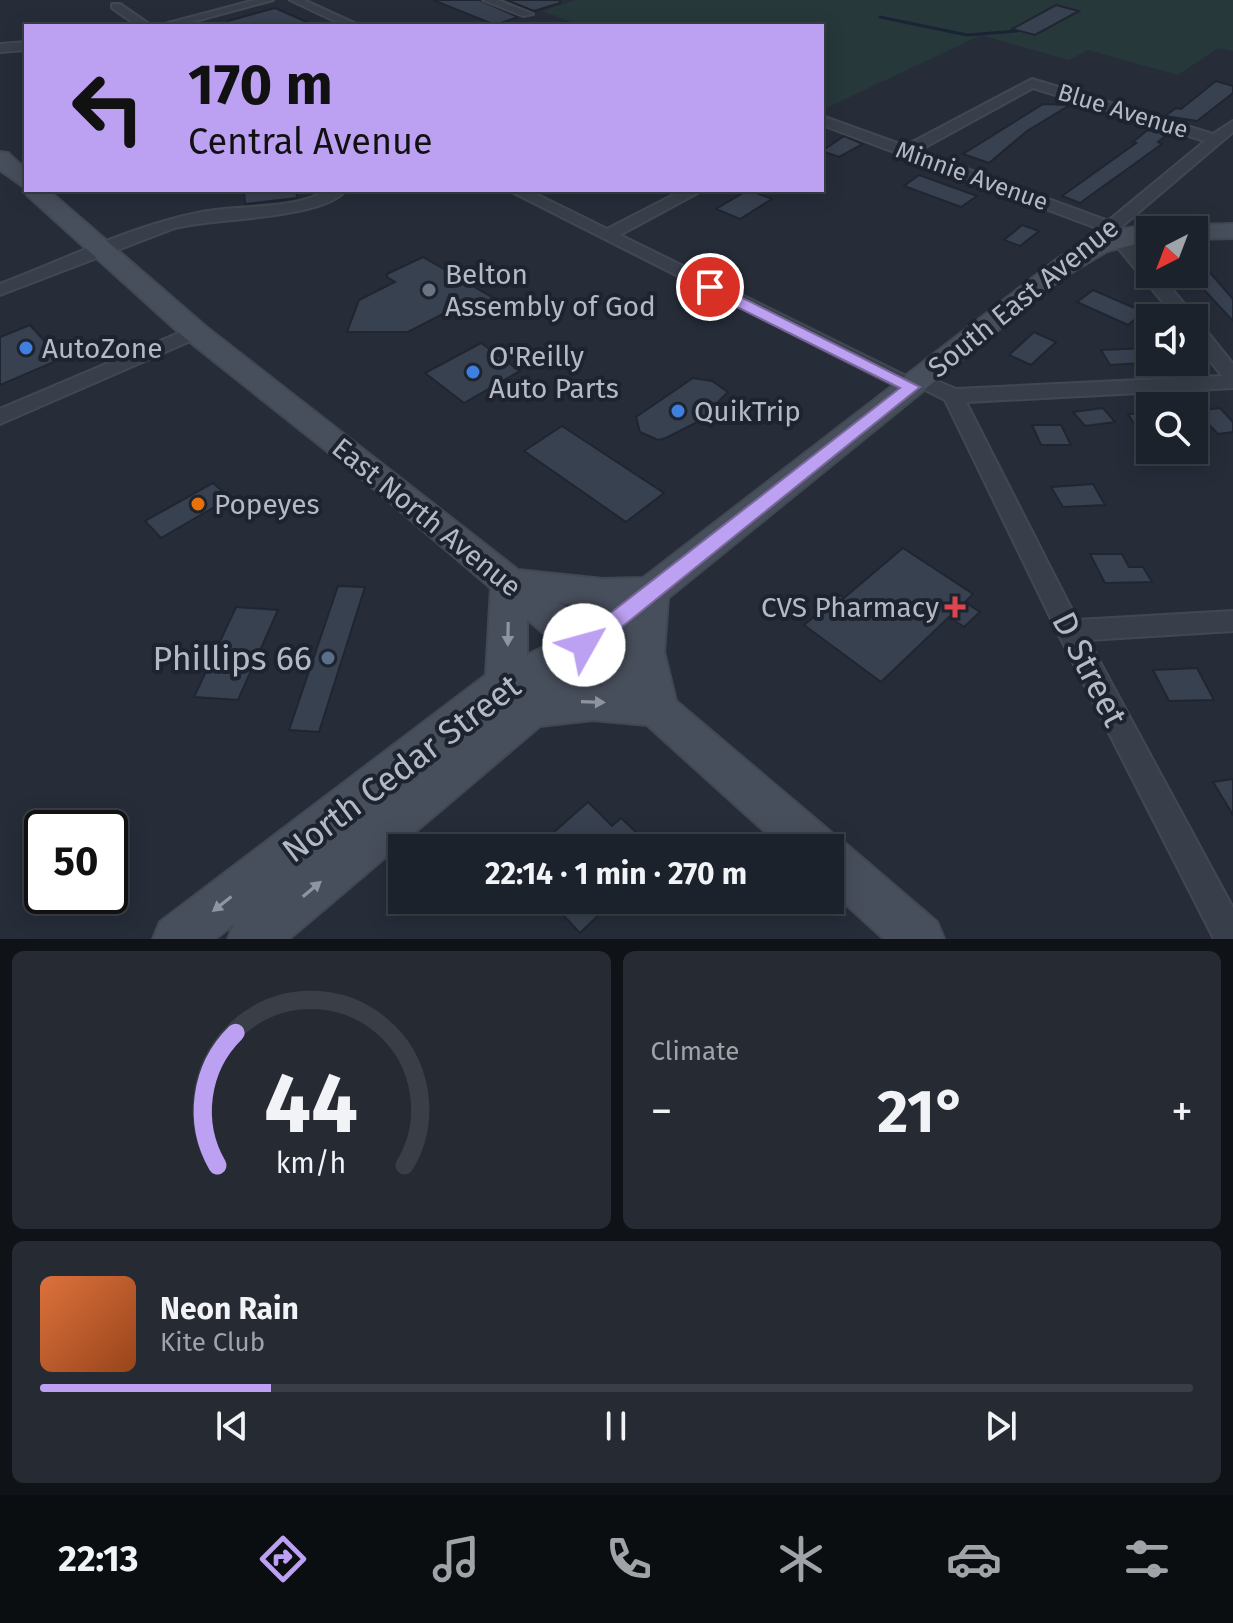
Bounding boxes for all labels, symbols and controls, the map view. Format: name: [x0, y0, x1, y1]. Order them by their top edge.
text: 170 m: [188, 52, 333, 119]
icon: left: [56, 56, 160, 160]
street label: Blue Avenue: [1054, 78, 1192, 144]
text: Central Avenue: [188, 120, 433, 164]
street label: Minnie Avenue: [892, 136, 1052, 216]
street label: South East Avenue: [922, 211, 1125, 384]
north arrow: [1136, 216, 1208, 288]
map controls: [1136, 216, 1208, 464]
pin: [676, 253, 744, 321]
place label: Belton Assembly of God: [445, 258, 656, 323]
icon: arrive: [688, 265, 732, 309]
marker: Belton Assembly of God: [420, 281, 438, 299]
button: sound: [1136, 304, 1208, 376]
place label: AutoZone: [42, 332, 162, 365]
marker: AutoZone: [17, 339, 35, 357]
place label: O'Reilly Auto Parts: [489, 340, 619, 405]
marker: O'Reilly Auto Parts: [464, 363, 482, 381]
button: search: [1136, 392, 1208, 464]
place label: QuikTrip: [694, 395, 801, 428]
marker: QuikTrip: [669, 402, 687, 420]
street label: East North Avenue: [326, 431, 528, 604]
place label: Popeyes: [214, 488, 320, 521]
marker: Popeyes: [189, 495, 207, 513]
place label: CVS Pharmacy: [761, 591, 939, 624]
marker: CVS Pharmacy: [946, 598, 964, 616]
position arrow: [542, 603, 626, 687]
street label: D Street: [1043, 605, 1136, 734]
one-way arrow: [502, 622, 515, 647]
place label: Phillips 66: [153, 638, 312, 679]
marker: Phillips 66: [319, 649, 337, 667]
street label: North Cedar Street: [274, 665, 529, 871]
one-way arrow: [581, 695, 606, 708]
speed limit sign: 50: [24, 810, 128, 914]
text: 22:14 · 1 min · 270 m: [485, 856, 747, 892]
one-way arrow: [302, 881, 322, 898]
one-way arrow: [212, 896, 232, 912]
text: Climate: [651, 1036, 739, 1067]
text: 44: [264, 1054, 358, 1154]
text: 21°: [877, 1076, 966, 1148]
text: −: [651, 1085, 673, 1138]
text: +: [1171, 1085, 1193, 1138]
text: km/h: [276, 1146, 347, 1181]
text: Neon Rain: [160, 1291, 299, 1327]
text: Kite Club: [160, 1327, 265, 1358]
icon: previous: [210, 1404, 254, 1448]
icon: pause: [594, 1404, 638, 1448]
icon: next: [979, 1404, 1023, 1448]
icon: directions: [255, 1531, 311, 1587]
icon: music: [428, 1531, 484, 1587]
icon: phone: [601, 1531, 657, 1587]
icon: climate: [773, 1531, 829, 1587]
icon: car: [946, 1531, 1002, 1587]
icon: filters: [1119, 1531, 1175, 1587]
text: 22:13: [58, 1537, 138, 1581]

